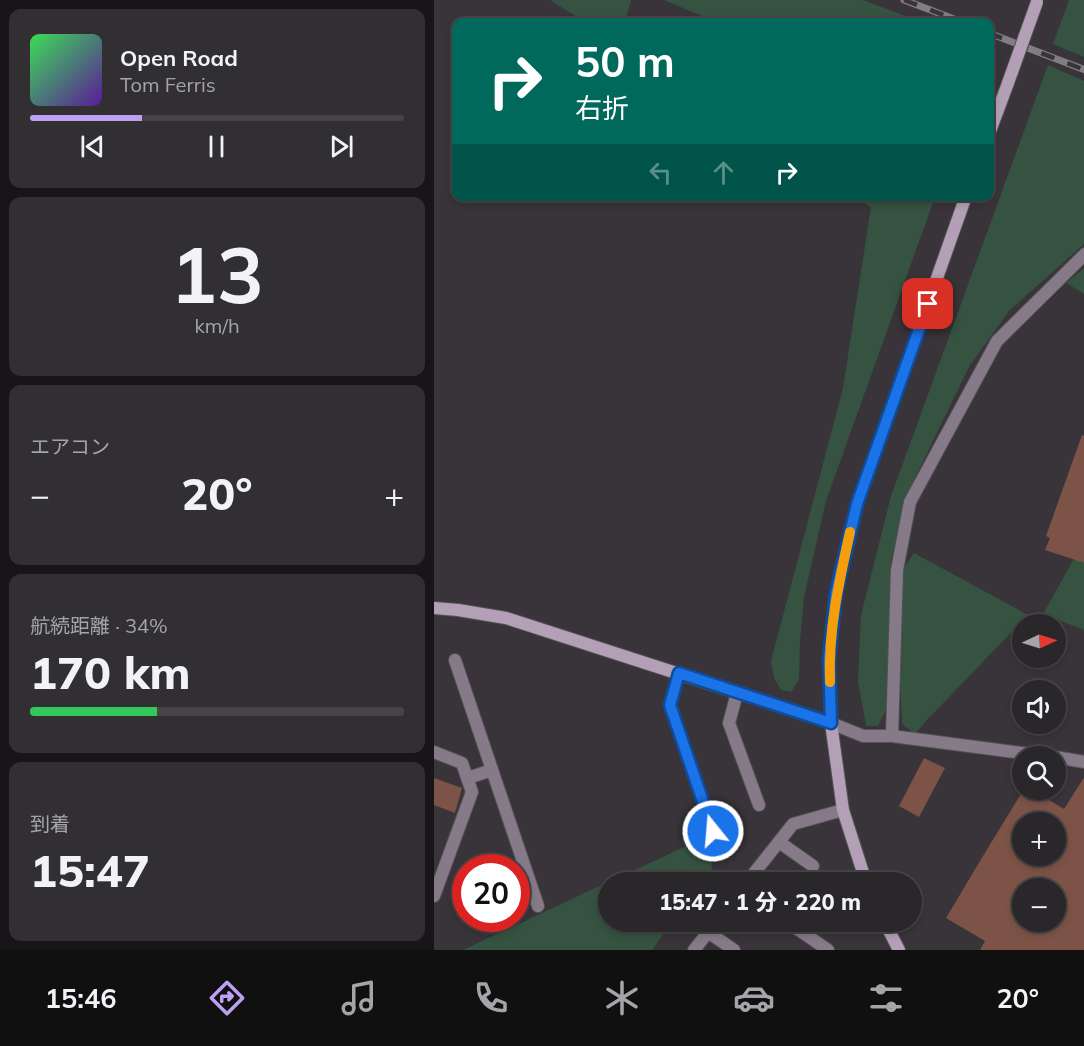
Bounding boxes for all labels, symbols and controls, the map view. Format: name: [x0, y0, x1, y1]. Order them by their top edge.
text: 50 m: [575, 35, 675, 88]
icon: right: [476, 42, 554, 120]
text: Open Road: [120, 44, 238, 72]
text: Tom Ferris: [120, 72, 216, 97]
text: 右折: [575, 91, 629, 125]
icon: previous: [76, 130, 109, 163]
icon: pause: [200, 130, 233, 163]
icon: next: [325, 130, 358, 163]
icon: left: [644, 156, 677, 189]
icon: ahead: [707, 156, 740, 189]
icon: right: [770, 156, 803, 189]
text: 13: [170, 225, 264, 323]
pin: [902, 278, 953, 329]
icon: arrive: [911, 287, 944, 320]
text: km/h: [194, 313, 240, 338]
text: エアコン: [30, 434, 110, 459]
text: 20°: [181, 465, 253, 521]
text: −: [30, 474, 50, 515]
text: +: [384, 474, 404, 515]
text: 航続距離 · 34%: [30, 613, 168, 638]
north arrow: [1012, 614, 1066, 668]
map controls: [1012, 614, 1066, 932]
text: 170 km: [30, 644, 191, 700]
button: sound: [1012, 680, 1066, 734]
button: search: [1012, 746, 1066, 800]
position arrow: [681, 799, 745, 863]
text: 到着: [30, 811, 70, 836]
button: +: [1012, 812, 1066, 866]
text: 15:47: [30, 842, 150, 898]
speed limit sign: 20: [452, 854, 530, 932]
button: −: [1012, 878, 1066, 932]
text: 15:47 · 1 分 · 220 m: [659, 888, 861, 916]
icon: directions: [206, 977, 248, 1019]
icon: music: [338, 977, 380, 1019]
icon: phone: [470, 977, 512, 1019]
icon: climate: [601, 977, 643, 1019]
icon: car: [733, 977, 775, 1019]
icon: filters: [865, 977, 907, 1019]
text: 15:46: [45, 981, 116, 1015]
text: 20°: [996, 981, 1039, 1015]

